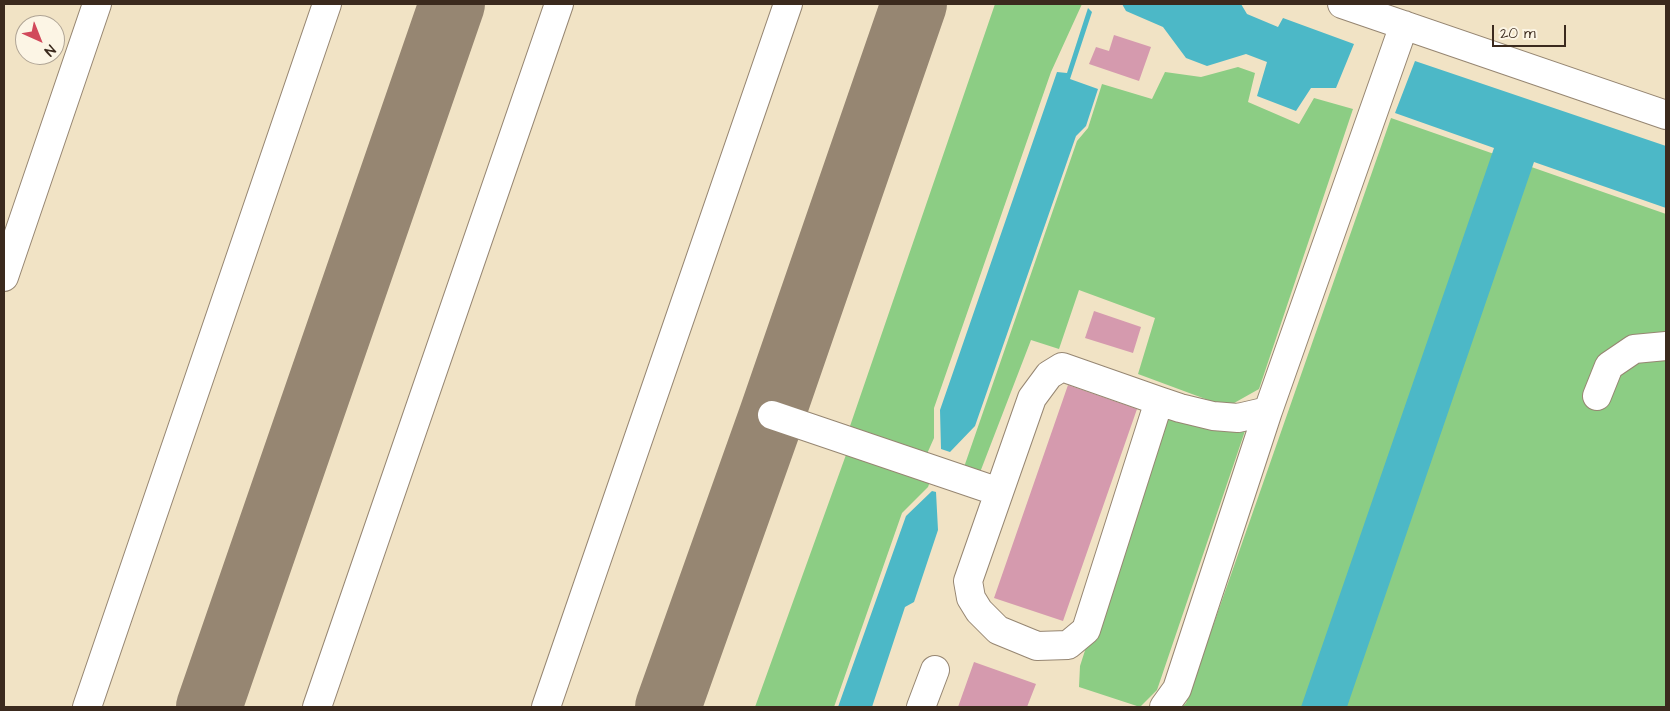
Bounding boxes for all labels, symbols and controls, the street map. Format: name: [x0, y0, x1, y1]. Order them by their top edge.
north arrow: [15, 15, 65, 65]
scale bar: [1495, 15, 1569, 47]
text: 20 m: [1500, 23, 1536, 44]
text: N: [40, 40, 60, 60]

